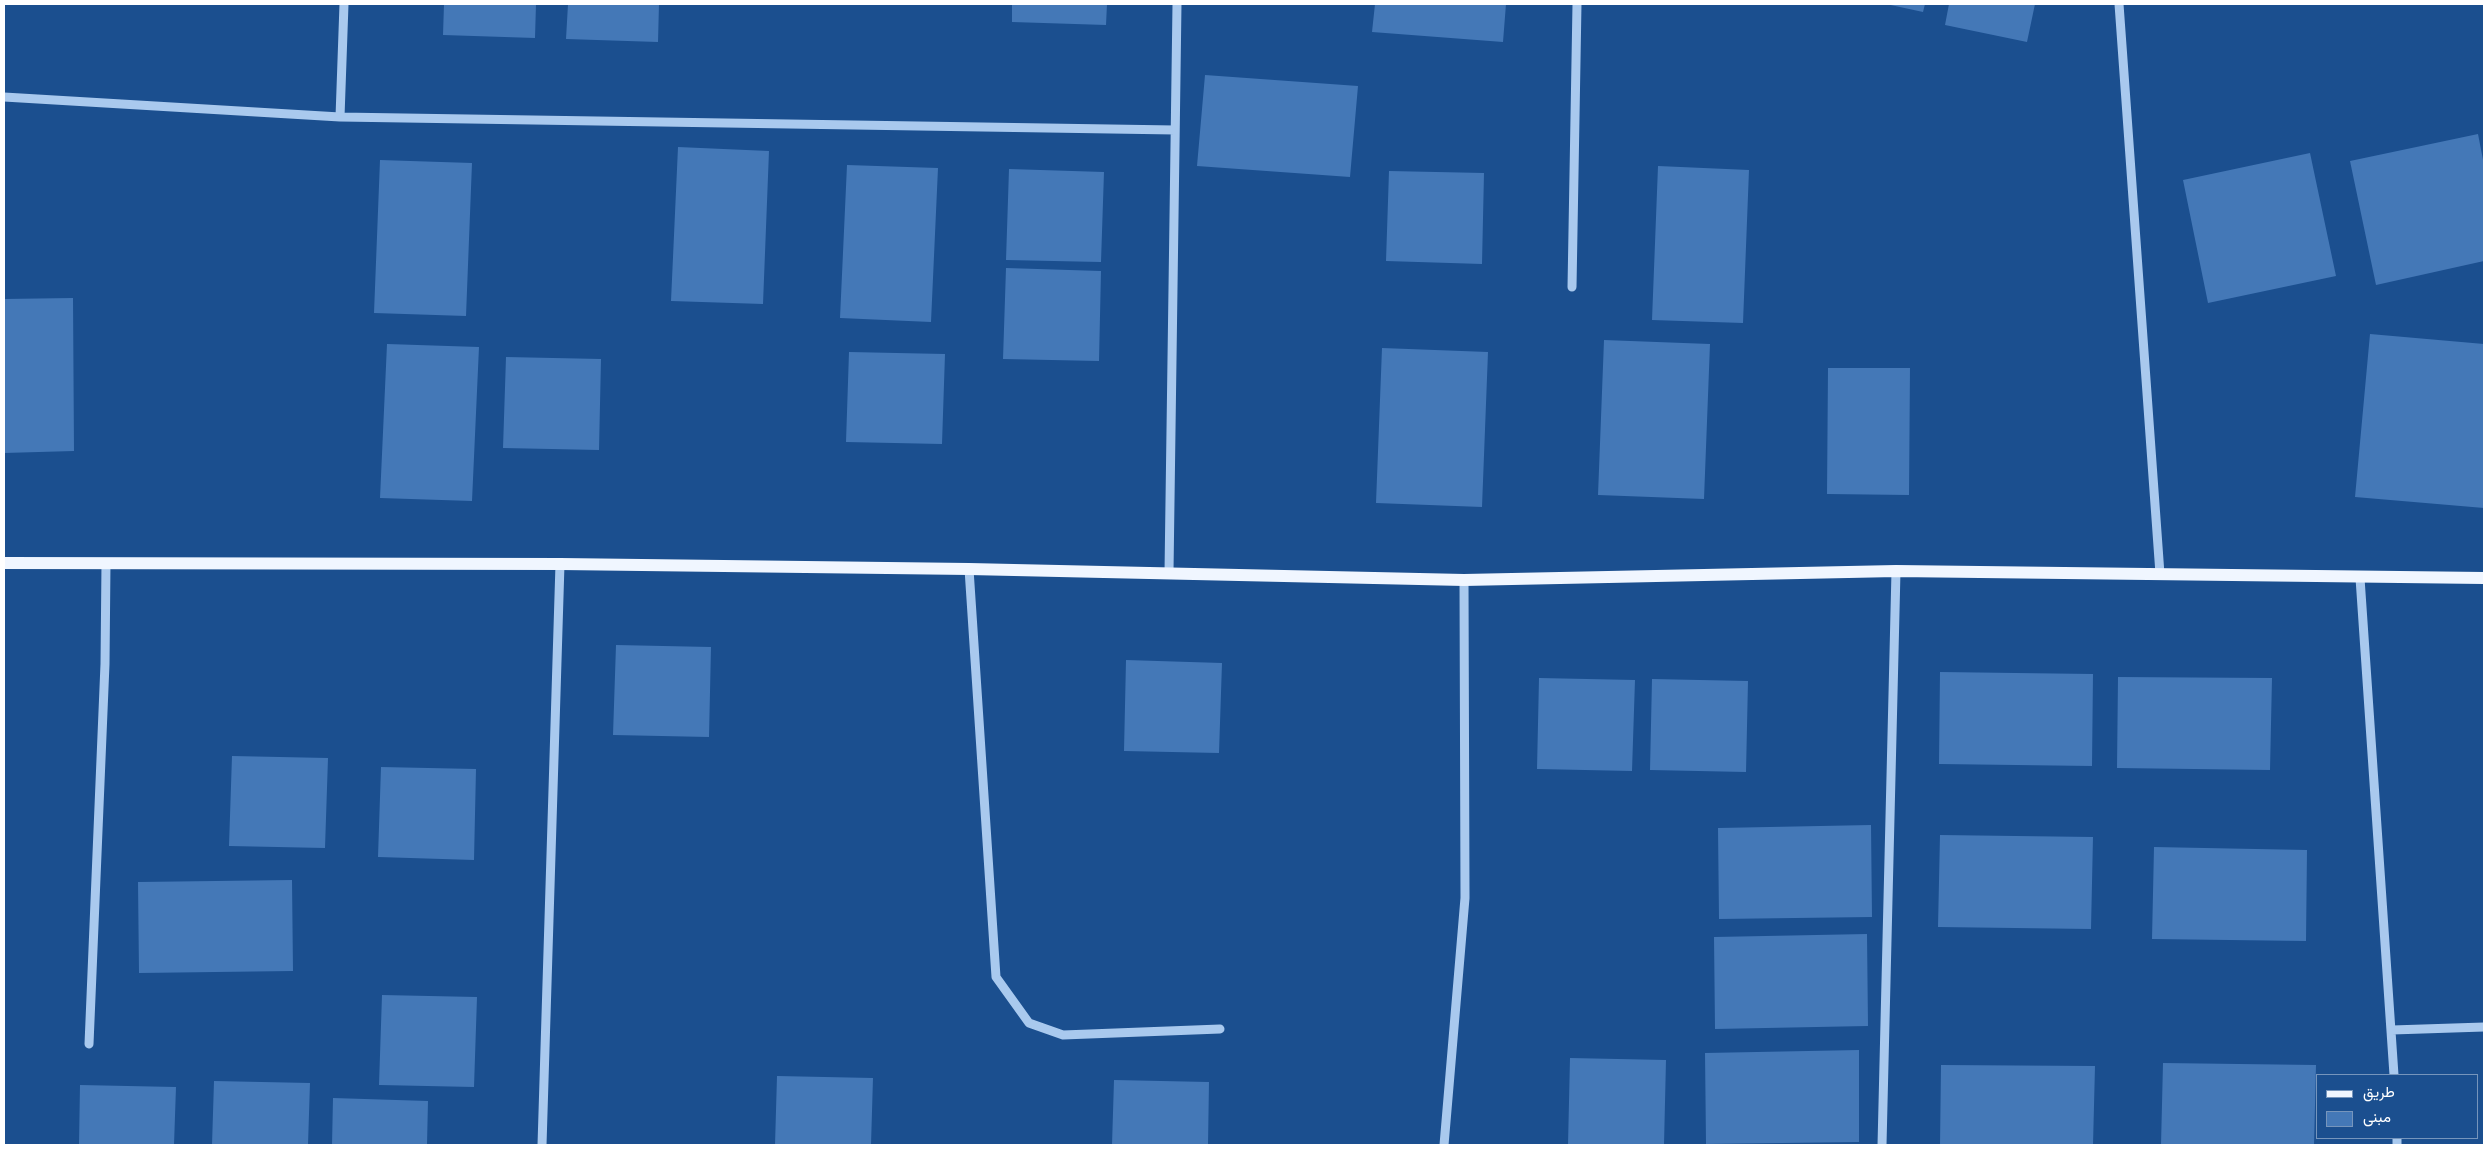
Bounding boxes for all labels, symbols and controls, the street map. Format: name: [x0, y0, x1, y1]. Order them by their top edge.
legend: [2316, 1074, 2478, 1139]
text: طريق: [2363, 1082, 2395, 1102]
text: مبنى: [2363, 1107, 2391, 1127]

